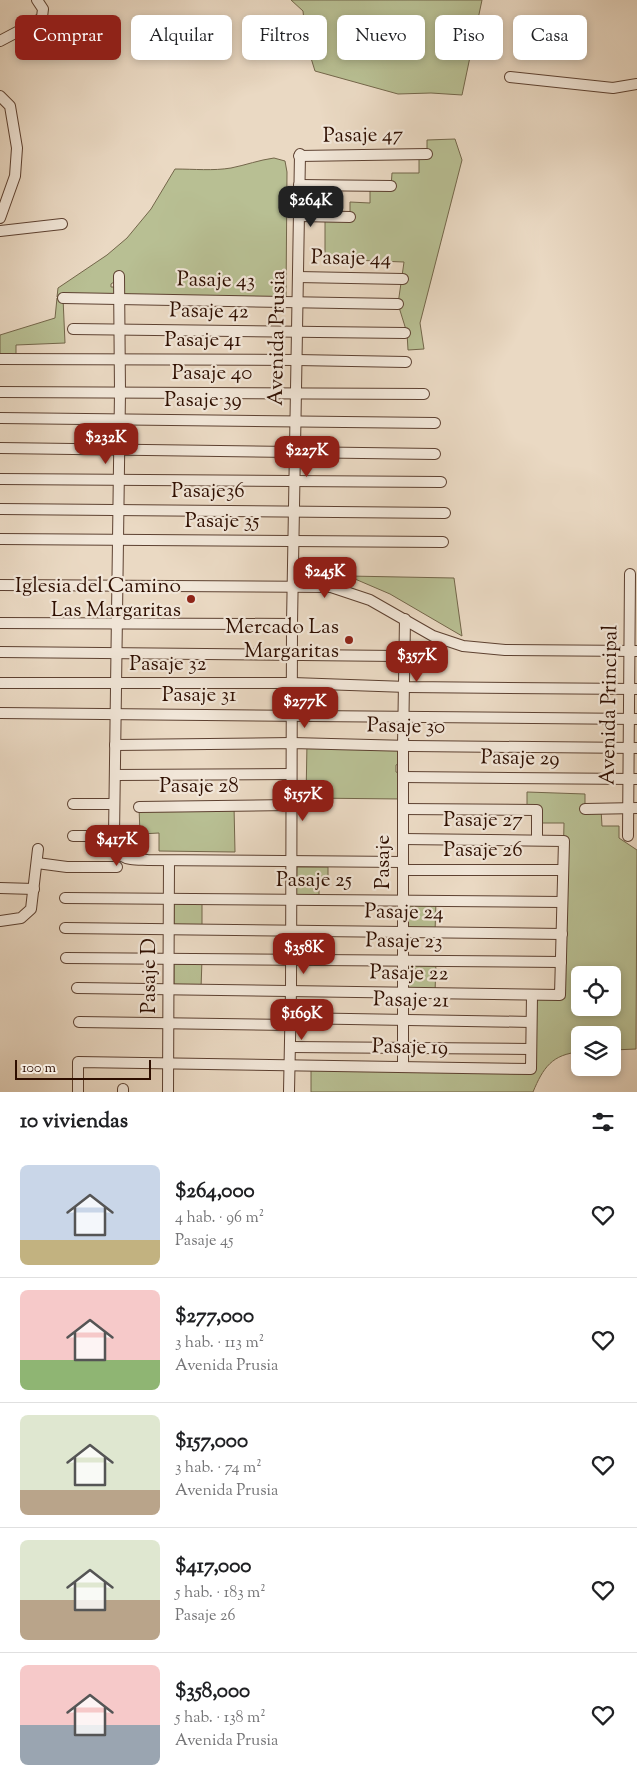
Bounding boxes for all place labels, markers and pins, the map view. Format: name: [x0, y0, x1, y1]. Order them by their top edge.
pin: $264K: [276, 186, 346, 228]
pin: $232K: [71, 422, 141, 465]
pin: $227K: [272, 436, 342, 478]
pin: $245K: [290, 556, 360, 599]
place label: Iglesia del Camino Las Margaritas: [15, 572, 181, 626]
marker: Iglesia del Camino Las Margaritas: [185, 593, 197, 605]
place label: Mercado Las Margaritas: [225, 613, 339, 667]
marker: Mercado Las Margaritas: [343, 634, 355, 646]
pin: $357K: [382, 640, 452, 683]
pin: $277K: [270, 686, 340, 729]
pin: $157K: [268, 780, 338, 822]
pin: $417K: [82, 824, 152, 867]
pin: $358K: [269, 932, 339, 975]
pin: $169K: [267, 998, 337, 1041]

